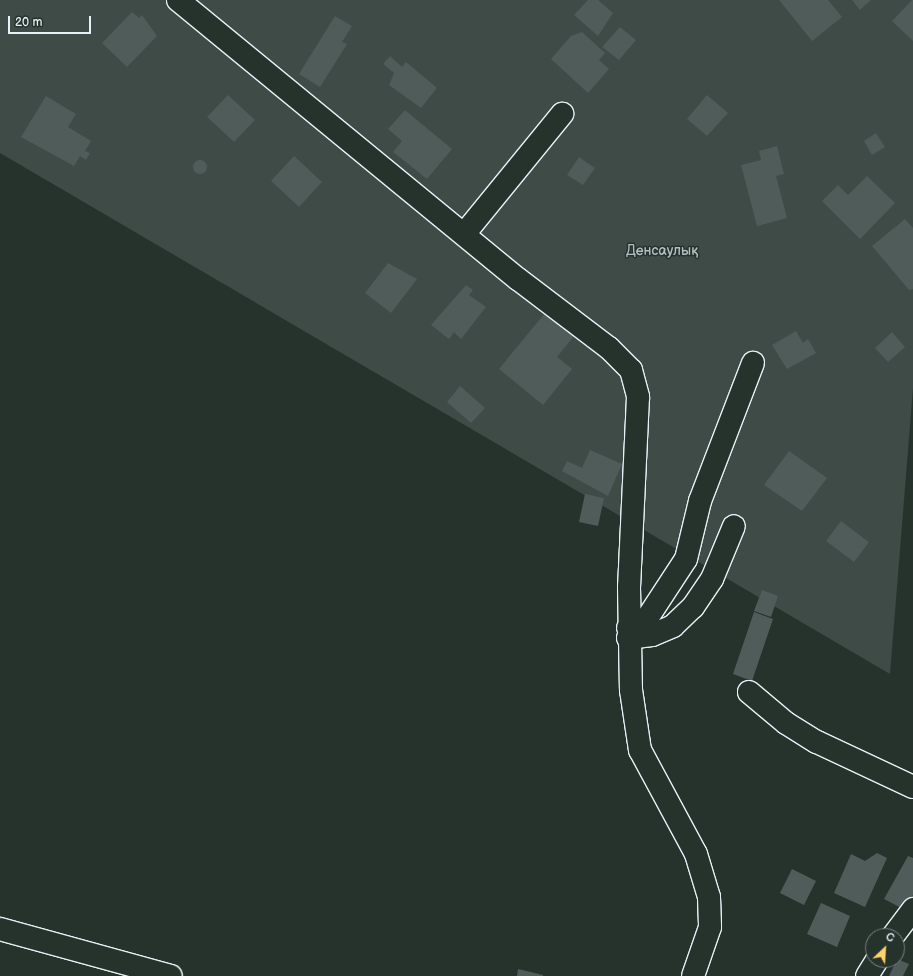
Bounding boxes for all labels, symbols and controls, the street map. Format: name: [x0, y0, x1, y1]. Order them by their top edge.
scale bar: [10, 8, 93, 34]
text: 20 m: [15, 15, 42, 30]
park label: Денсаулық: [626, 243, 698, 259]
north arrow: [865, 928, 905, 968]
text: С: [884, 930, 896, 945]

